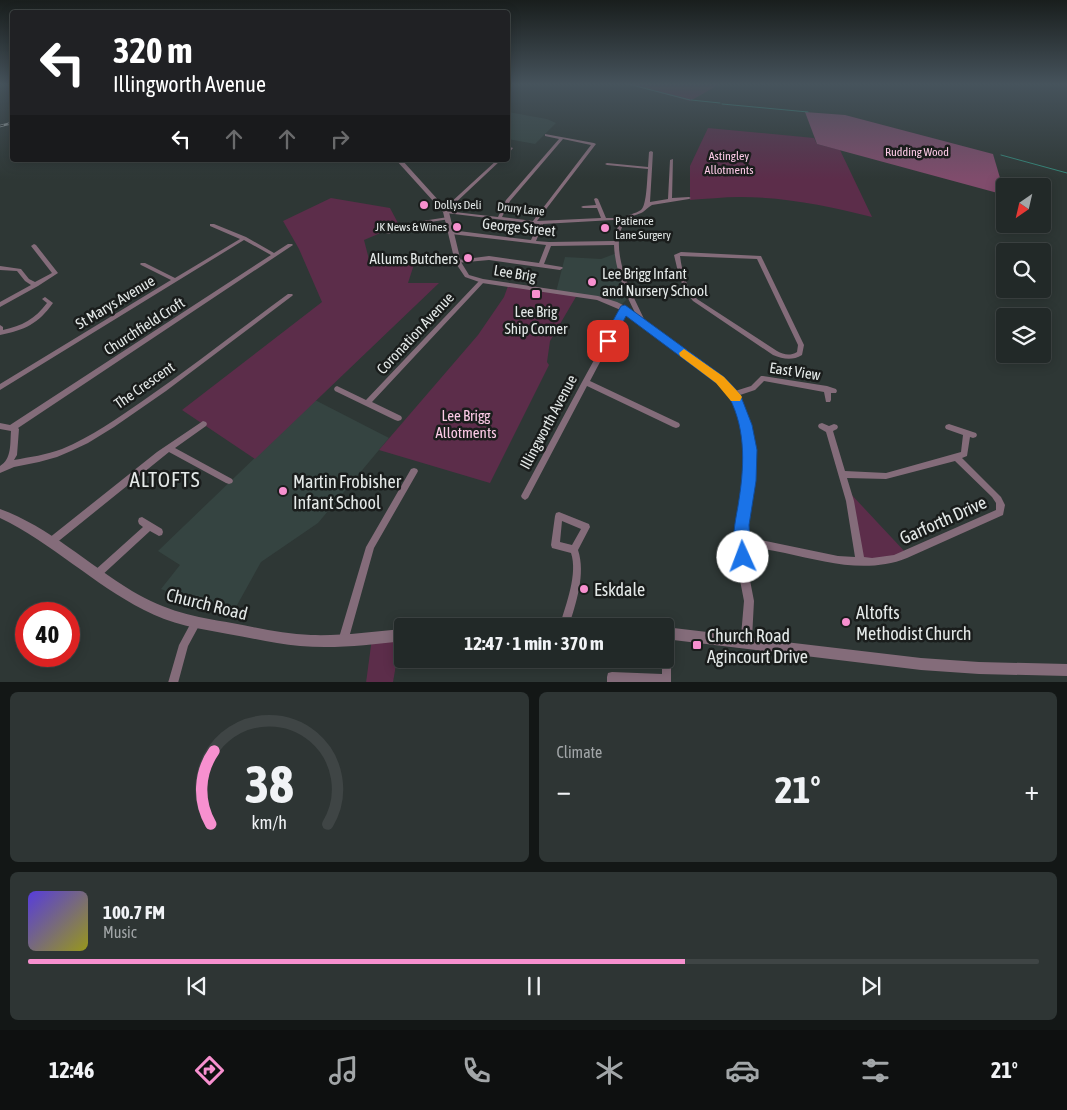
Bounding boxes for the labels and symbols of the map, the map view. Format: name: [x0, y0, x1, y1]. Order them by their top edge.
park label: Rudding Wood: [885, 145, 949, 159]
park label: Astingley Allotments: [705, 149, 753, 177]
north arrow: [996, 178, 1051, 232]
place label: Dollys Deli: [434, 198, 482, 212]
marker: Dollys Deli: [418, 199, 430, 211]
street label: Drury Lane: [497, 200, 545, 218]
place label: Patience Lane Surgery: [615, 214, 671, 242]
street label: George Street: [481, 215, 557, 239]
place label: JK News & Wines: [375, 220, 447, 234]
marker: JK News & Wines: [451, 221, 463, 233]
marker: Patience Lane Surgery: [599, 222, 611, 234]
place label: Allums Butchers: [369, 250, 458, 267]
marker: Allums Butchers: [462, 252, 474, 264]
street label: Lee Brig: [493, 261, 538, 285]
place label: Lee Brigg Infant and Nursery School: [602, 265, 708, 299]
street label: St Marys Avenue: [72, 272, 158, 332]
marker: Lee Brigg Infant and Nursery School: [586, 276, 598, 288]
marker: Lee Brig Ship Corner: [530, 288, 542, 300]
street label: Coronation Avenue: [373, 289, 457, 377]
street label: Churchfield Croft: [101, 294, 187, 358]
place label: Lee Brig Ship Corner: [505, 303, 568, 337]
pin: [587, 320, 629, 362]
street label: The Crescent: [111, 358, 177, 412]
street label: East View: [768, 359, 822, 383]
street label: Illingworth Avenue: [516, 372, 580, 472]
park label: Lee Brigg Allotments: [435, 407, 497, 441]
district label: ALTOFTS: [129, 467, 201, 491]
place label: Martin Frobisher Infant School: [293, 471, 402, 513]
marker: Martin Frobisher Infant School: [277, 485, 289, 497]
street label: Garforth Drive: [896, 492, 990, 548]
position arrow: [716, 530, 768, 582]
place label: Eskdale: [594, 579, 645, 600]
marker: Eskdale: [578, 583, 590, 595]
street label: Church Road: [164, 584, 250, 624]
speed limit sign: 40: [15, 602, 80, 667]
place label: Altofts Methodist Church: [856, 602, 972, 644]
marker: Altofts Methodist Church: [840, 616, 852, 628]
place label: Church Road Agincourt Drive: [707, 625, 808, 667]
marker: Church Road Agincourt Drive: [691, 639, 703, 651]

